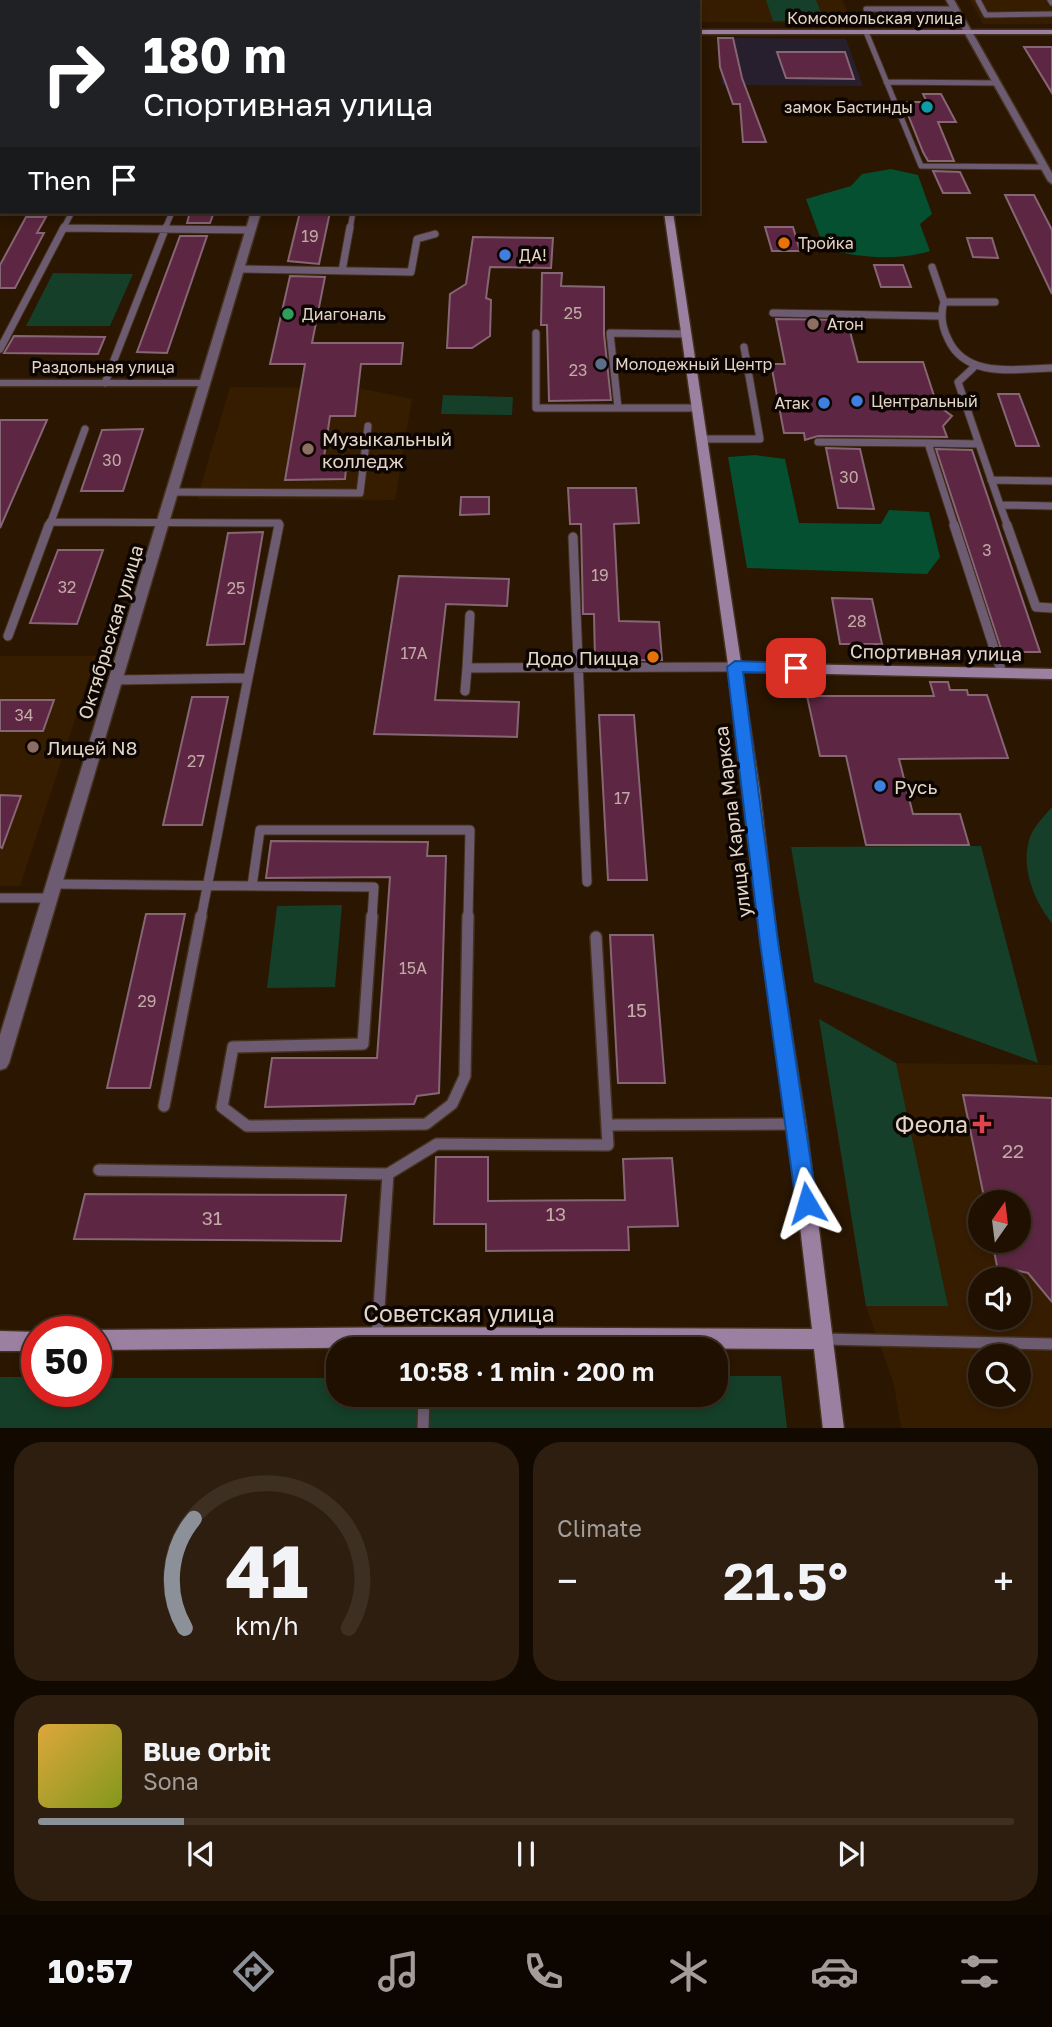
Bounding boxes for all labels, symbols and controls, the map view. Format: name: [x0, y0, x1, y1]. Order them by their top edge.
street label: Комсомольская улица: [787, 8, 963, 28]
text: 180 m: [143, 25, 287, 84]
icon: right: [28, 28, 119, 119]
text: Спортивная улица: [143, 85, 433, 123]
place label: замок Бастинды: [784, 97, 913, 117]
marker: замок Бастинды: [919, 99, 935, 115]
icon: arrive: [105, 161, 143, 199]
text: Then: [28, 165, 91, 196]
house number: 19: [301, 226, 319, 246]
place label: Тройка: [798, 233, 854, 253]
marker: Тройка: [776, 235, 792, 251]
place label: ДА!: [519, 245, 547, 265]
marker: ДА!: [497, 247, 513, 263]
house number: 25: [564, 303, 582, 323]
place label: Диагональ: [302, 304, 386, 324]
marker: Диагональ: [280, 306, 296, 322]
place label: Атон: [827, 314, 864, 334]
marker: Атон: [805, 316, 821, 332]
place label: Молодежный Центр: [615, 354, 773, 374]
marker: Молодежный Центр: [593, 356, 609, 372]
street label: Раздольная улица: [31, 357, 175, 377]
house number: 23: [569, 360, 587, 380]
place label: Центральный: [871, 391, 978, 411]
place label: Атак: [774, 393, 810, 413]
marker: Центральный: [849, 393, 865, 409]
marker: Атак: [816, 395, 832, 411]
place label: Музыкальный колледж: [322, 427, 452, 472]
marker: Музыкальный колледж: [300, 441, 316, 457]
house number: 30: [102, 450, 122, 470]
house number: 30: [839, 467, 859, 487]
house number: 3: [982, 540, 992, 560]
street label: Октябрьская улица: [73, 542, 147, 722]
house number: 19: [591, 565, 609, 585]
house number: 32: [58, 577, 76, 597]
house number: 25: [227, 578, 245, 598]
house number: 28: [847, 611, 867, 631]
pin: [766, 638, 826, 698]
street label: Спортивная улица: [850, 639, 1022, 665]
house number: 17А: [401, 643, 428, 663]
place label: Додо Пицца: [526, 646, 639, 669]
marker: Додо Пицца: [645, 649, 661, 665]
icon: arrive: [777, 649, 815, 687]
house number: 34: [14, 705, 34, 725]
street label: улица Карла Маркса: [709, 725, 755, 919]
place label: Лицей N8: [47, 736, 137, 759]
marker: Лицей N8: [25, 739, 41, 755]
house number: 27: [187, 751, 205, 771]
place label: Русь: [894, 775, 937, 798]
marker: Русь: [872, 778, 888, 794]
house number: 17: [614, 788, 630, 808]
house number: 15А: [399, 958, 427, 978]
house number: 29: [138, 991, 156, 1011]
house number: 15: [627, 998, 647, 1021]
place label: Феола: [895, 1110, 968, 1138]
marker: Феола: [974, 1116, 990, 1132]
house number: 22: [1002, 1139, 1024, 1162]
position arrow: [770, 1166, 844, 1240]
north arrow: [968, 1190, 1031, 1253]
map controls: [968, 1190, 1031, 1407]
house number: 13: [546, 1202, 566, 1225]
house number: 31: [202, 1206, 222, 1229]
button: sound: [968, 1267, 1031, 1330]
street label: Советская улица: [363, 1299, 555, 1327]
speed limit sign: 50: [21, 1316, 112, 1407]
button: search: [968, 1344, 1031, 1407]
text: 10:58 · 1 min · 200 m: [399, 1356, 655, 1387]
text: Climate: [557, 1514, 642, 1542]
text: 41: [225, 1527, 308, 1614]
text: 21.5°: [723, 1549, 848, 1611]
text: −: [557, 1558, 578, 1603]
text: +: [993, 1558, 1014, 1603]
text: km/h: [235, 1609, 298, 1640]
text: Blue Orbit: [143, 1736, 271, 1767]
text: Sona: [143, 1767, 199, 1795]
icon: previous: [182, 1835, 220, 1873]
icon: pause: [507, 1835, 545, 1873]
icon: next: [832, 1835, 870, 1873]
icon: directions: [229, 1947, 278, 1996]
icon: music: [374, 1947, 423, 1996]
icon: phone: [519, 1947, 568, 1996]
icon: climate: [664, 1947, 713, 1996]
icon: car: [810, 1947, 859, 1996]
icon: filters: [955, 1947, 1004, 1996]
text: 10:57: [48, 1952, 133, 1990]

